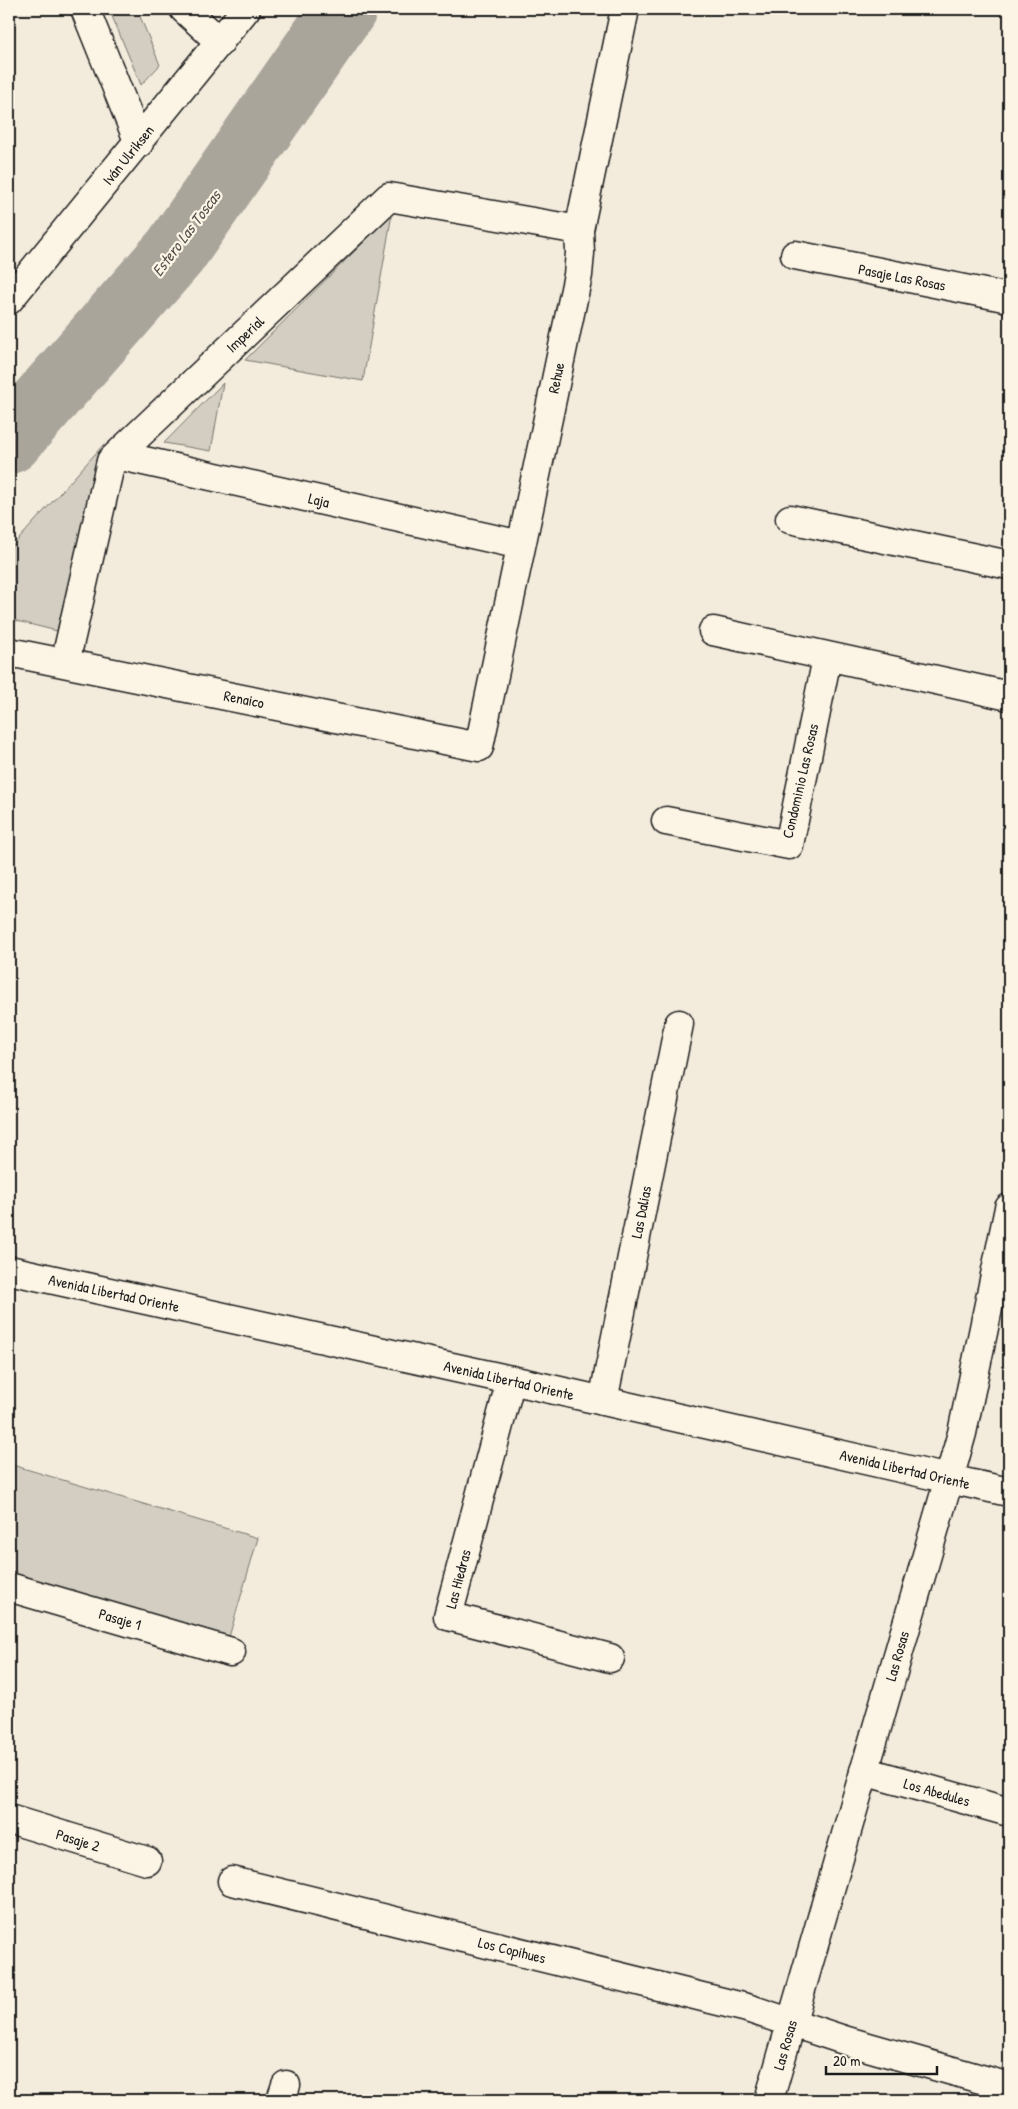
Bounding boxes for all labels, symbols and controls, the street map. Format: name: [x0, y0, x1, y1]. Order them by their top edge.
street label: Iván Ulriksen: [97, 120, 159, 189]
water label: Estero Las Toscas: [146, 184, 227, 280]
street label: Pasaje Las Rosas: [856, 258, 948, 296]
street label: Imperial: [221, 311, 269, 357]
street label: Rehue: [543, 361, 570, 395]
street label: Laja: [306, 487, 332, 513]
street label: Renaico: [222, 685, 266, 713]
street label: Condominio Las Rosas: [777, 721, 823, 840]
street label: Las Dalias: [626, 1184, 656, 1240]
street label: Avenida Libertad Oriente: [47, 1269, 181, 1317]
street label: Avenida Libertad Oriente: [442, 1355, 576, 1405]
street label: Avenida Libertad Oriente: [838, 1444, 972, 1494]
street label: Las Hiedras: [440, 1547, 476, 1611]
street label: Pasaje 1: [96, 1603, 144, 1635]
street label: Las Rosas: [880, 1628, 914, 1683]
street label: Los Abedules: [901, 1773, 973, 1812]
street label: Pasaje 2: [54, 1823, 102, 1857]
street label: Los Copihues: [476, 1931, 548, 1969]
street label: Las Rosas: [768, 2017, 802, 2072]
scale bar: [826, 2044, 937, 2076]
text: 20 m: [833, 2050, 860, 2071]

